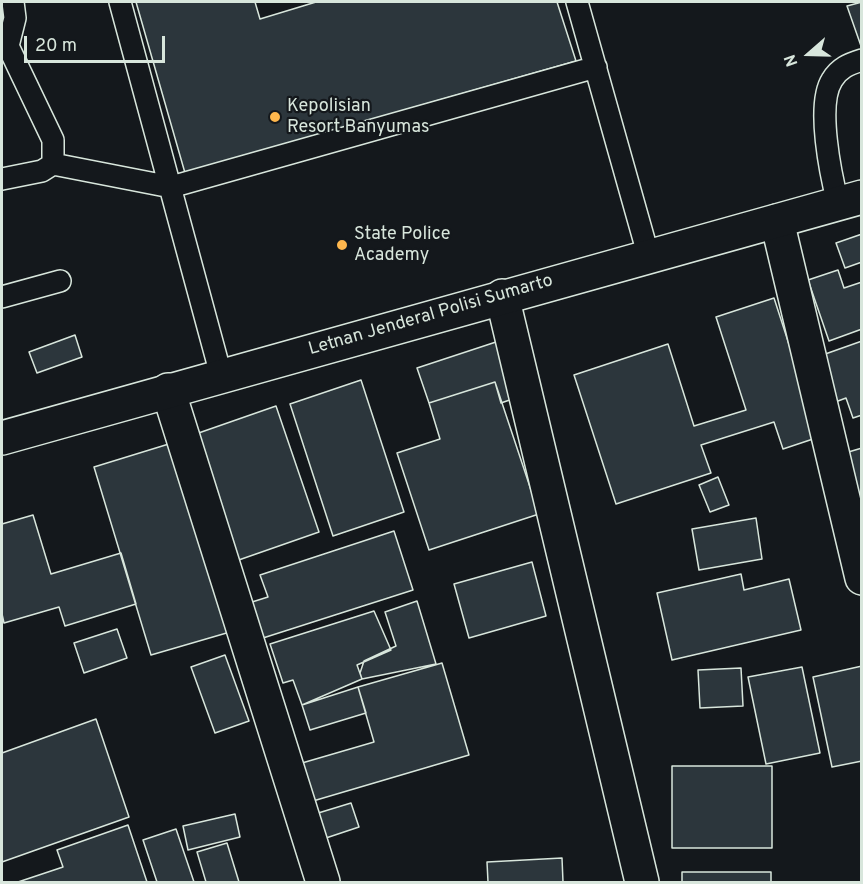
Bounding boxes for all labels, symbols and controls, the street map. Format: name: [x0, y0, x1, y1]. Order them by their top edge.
scale bar: [27, 24, 168, 62]
north arrow: [779, 24, 839, 84]
text: 20 m: [35, 35, 77, 58]
text: N: [781, 51, 803, 69]
place label: Kepolisian Resort Banyumas: [287, 96, 429, 138]
marker: Kepolisian Resort Banyumas: [268, 110, 282, 124]
place label: State Police Academy: [354, 224, 451, 266]
marker: State Police Academy: [335, 238, 349, 252]
street label: Letnan Jenderal Polisi Sumarto: [306, 271, 556, 361]

